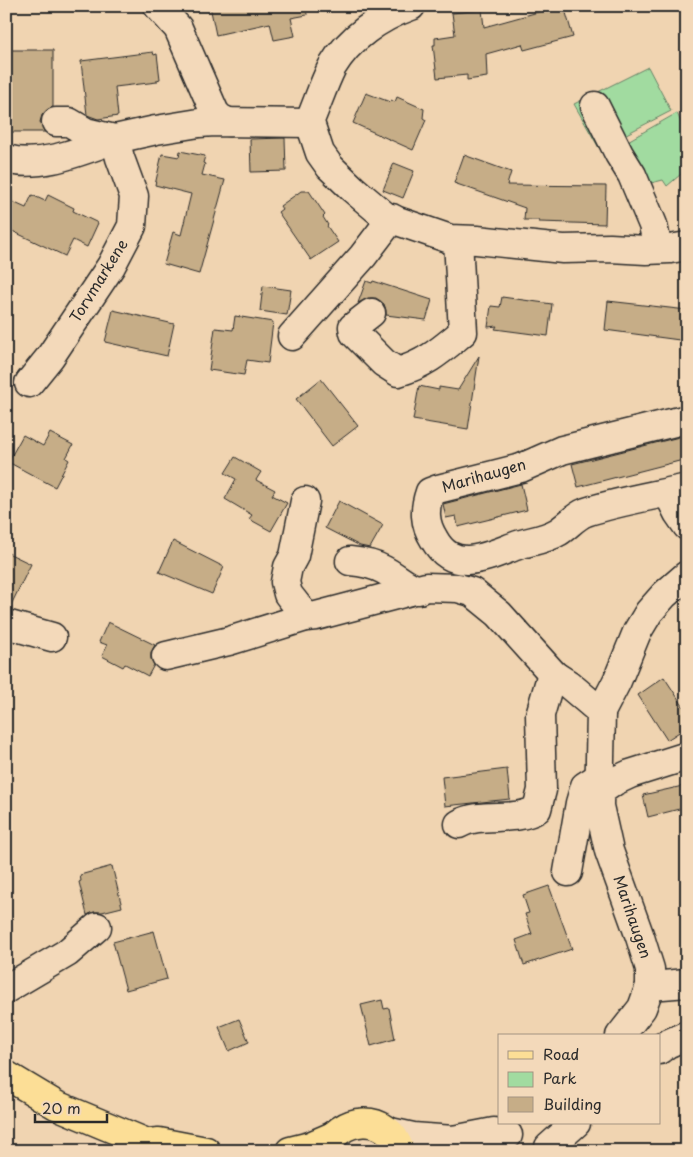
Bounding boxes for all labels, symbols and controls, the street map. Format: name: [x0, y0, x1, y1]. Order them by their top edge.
street label: Torvmarkene: [63, 234, 132, 326]
street label: Marihaugen: [439, 452, 528, 498]
street label: Marihaugen: [608, 872, 658, 961]
legend: [498, 1034, 660, 1124]
text: Road: [543, 1042, 579, 1065]
text: Park: [543, 1066, 577, 1089]
scale bar: [35, 1092, 108, 1124]
text: Building: [543, 1092, 602, 1115]
text: 20 m: [42, 1096, 81, 1119]

